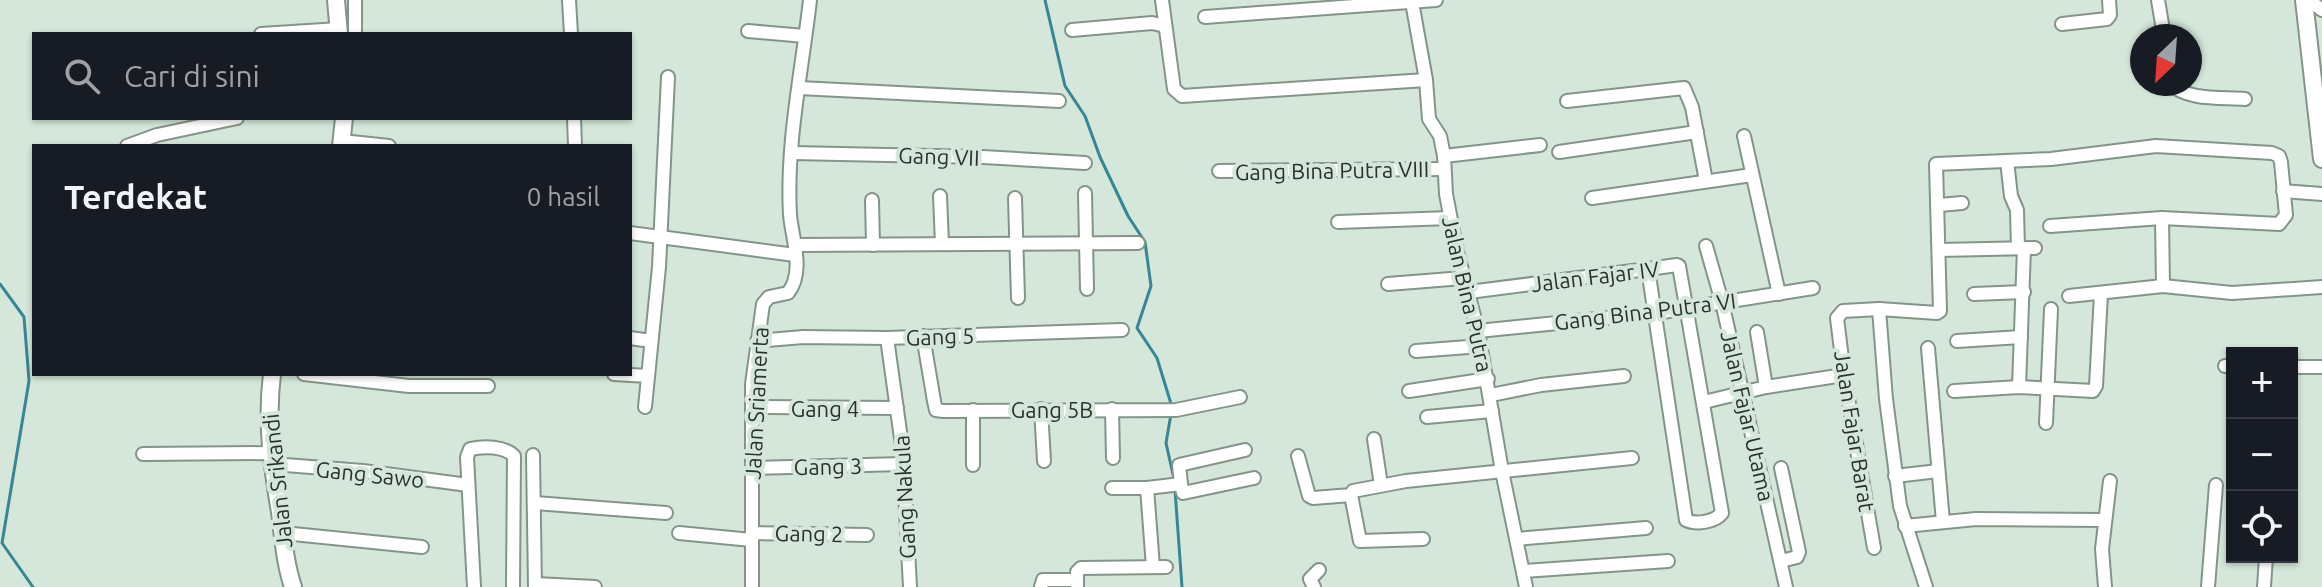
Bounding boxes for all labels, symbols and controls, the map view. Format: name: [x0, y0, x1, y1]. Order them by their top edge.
north arrow: [2130, 24, 2202, 96]
search box: [32, 32, 632, 120]
icon: search: [60, 54, 104, 98]
text: Cari di sini: [124, 59, 260, 93]
street label: Gang VII: [898, 142, 980, 170]
street label: Gang Bina Putra VIII: [1235, 156, 1429, 184]
text: Terdekat: [64, 177, 207, 215]
text: 0 hasil: [527, 182, 600, 211]
street label: Jalan Bina Putra: [1438, 214, 1498, 374]
street label: Jalan Fajar IV: [1530, 256, 1660, 296]
street label: Gang Bina Putra VI: [1553, 287, 1737, 335]
street label: Gang 5: [905, 322, 975, 350]
street label: Jalan Sriamerta: [740, 326, 772, 480]
street label: Jalan Fajar Utama: [1716, 328, 1780, 504]
map controls: [2226, 347, 2298, 563]
button: +: [2226, 347, 2298, 419]
street label: Jalan Fajar Barat: [1830, 349, 1880, 514]
street label: Gang 4: [791, 396, 859, 421]
street label: Gang 5B: [1011, 397, 1093, 422]
street label: Jalan Srikandi: [257, 412, 297, 550]
button: −: [2226, 419, 2298, 491]
street label: Gang Nakula: [888, 434, 920, 560]
street label: Gang 3: [794, 453, 862, 479]
street label: Gang Sawo: [315, 456, 425, 492]
button: locate: [2226, 491, 2298, 563]
street label: Gang 2: [775, 520, 843, 546]

